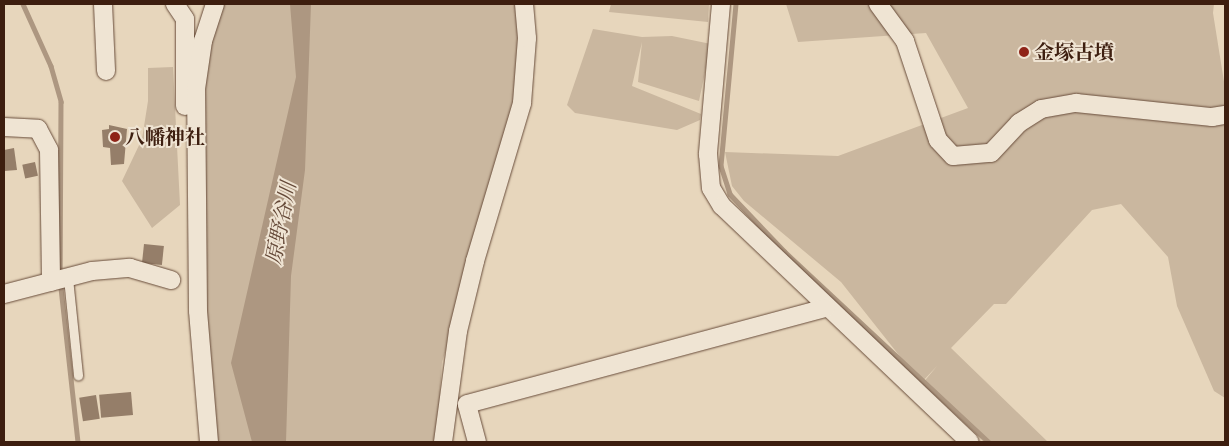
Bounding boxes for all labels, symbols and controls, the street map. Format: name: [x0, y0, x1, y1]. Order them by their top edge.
place label: 金塚古墳: [1034, 40, 1114, 64]
marker: 金塚古墳: [1018, 46, 1030, 58]
place label: 八幡神社: [125, 125, 205, 149]
marker: 八幡神社: [109, 131, 121, 143]
water label: 原野谷川: [261, 179, 301, 267]

